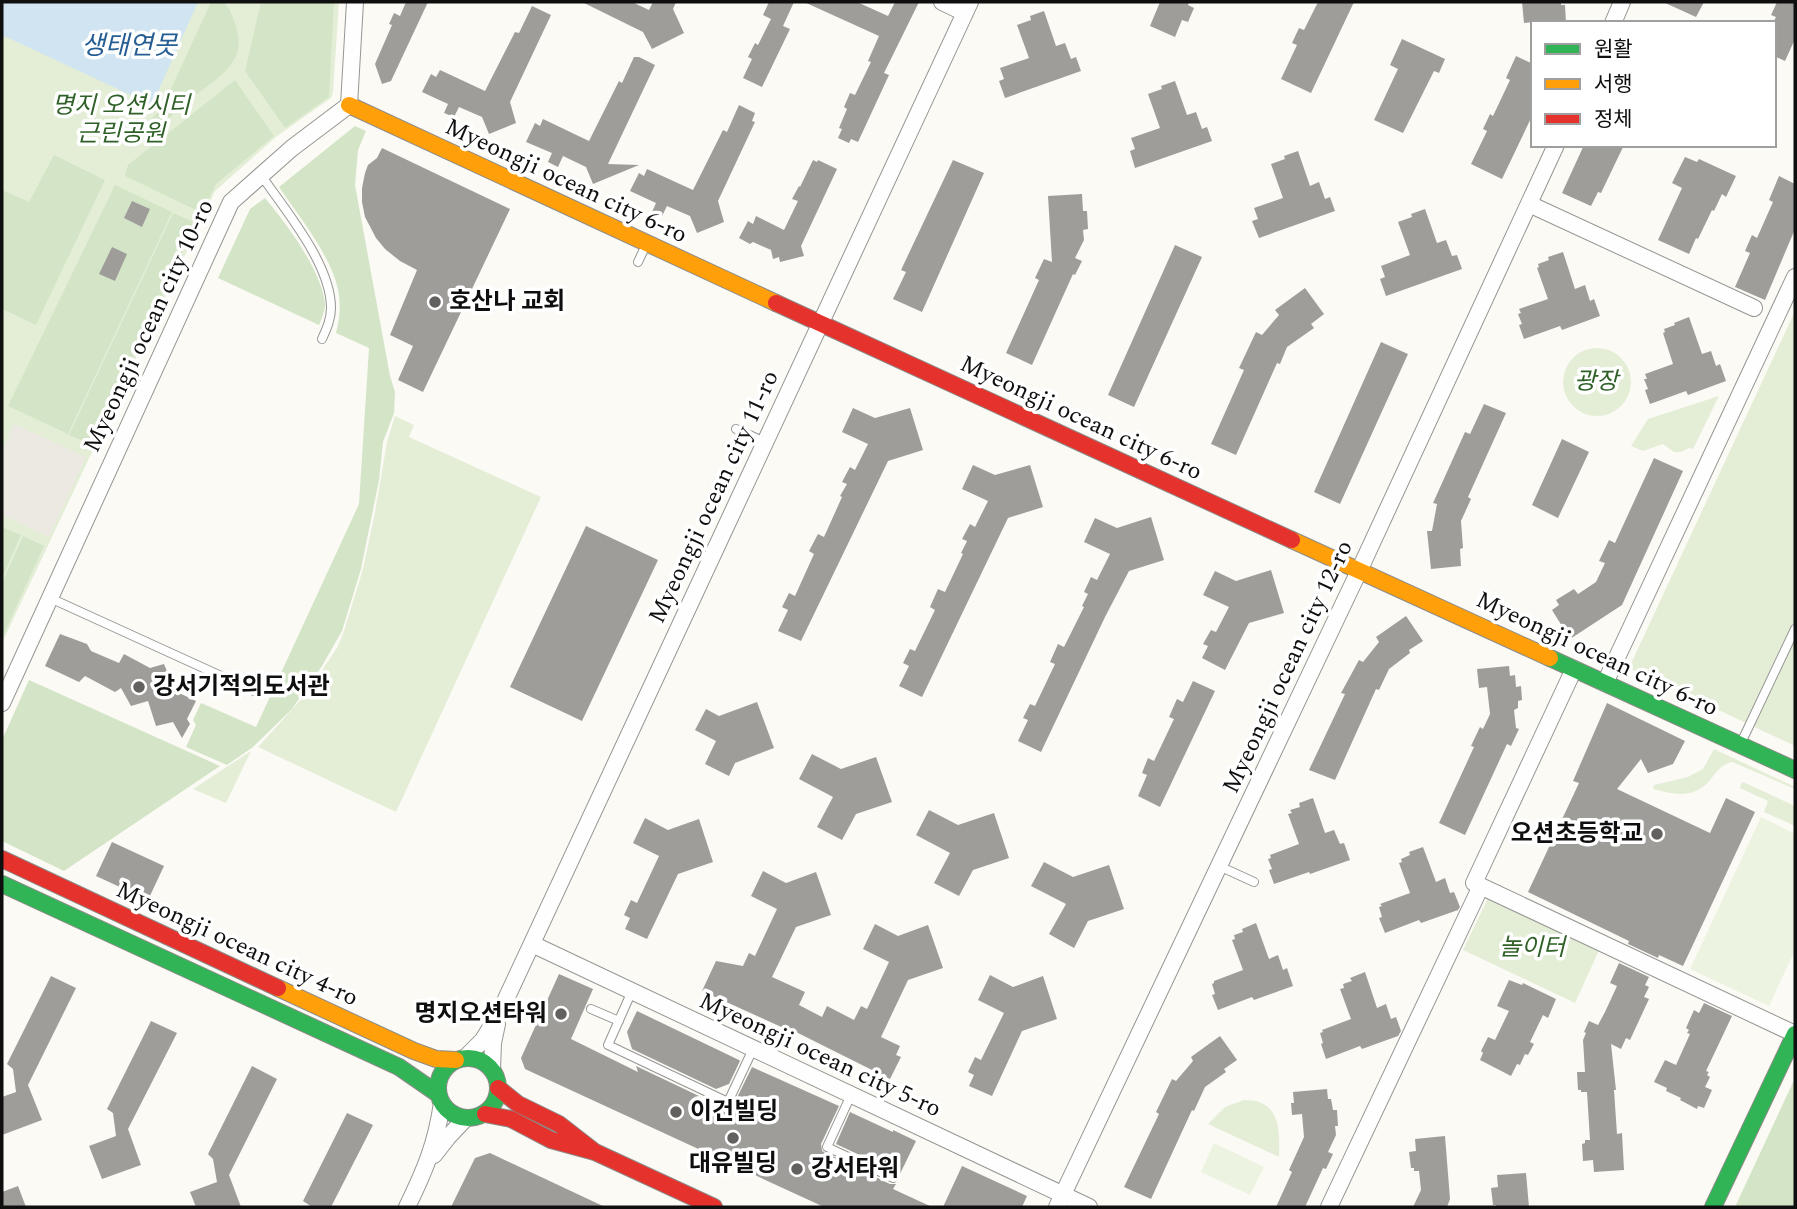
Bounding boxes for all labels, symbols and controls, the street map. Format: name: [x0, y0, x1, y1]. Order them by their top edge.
legend: [1531, 21, 1776, 147]
water label: 생태연못: [81, 26, 179, 66]
text: 원활: [1594, 34, 1633, 66]
text: 서행: [1594, 69, 1633, 101]
park label: 명지 오션시티 근린공원: [52, 88, 192, 152]
text: 정체: [1594, 104, 1633, 136]
street label: Myeongji ocean city 6-ro: [439, 109, 693, 253]
street label: Myeongji ocean city 10-ro: [74, 193, 224, 459]
place label: 호산나 교회: [449, 284, 565, 320]
marker: 호산나 교회: [427, 294, 443, 310]
street label: Myeongji ocean city 6-ro: [954, 346, 1208, 490]
street label: Myeongji ocean city 11-ro: [639, 364, 789, 630]
park label: 광장: [1574, 364, 1621, 400]
street label: Myeongji ocean city 12-ro: [1213, 534, 1363, 800]
street label: Myeongji ocean city 6-ro: [1470, 582, 1724, 726]
place label: 강서기적의도서관: [153, 669, 330, 705]
marker: 강서기적의도서관: [131, 679, 147, 695]
place label: 오션초등학교: [1511, 816, 1643, 852]
marker: 오션초등학교: [1649, 826, 1665, 842]
street label: Myeongji ocean city 4-ro: [110, 872, 364, 1016]
park label: 놀이터: [1499, 930, 1568, 966]
street label: Myeongji ocean city 5-ro: [693, 983, 947, 1127]
place label: 명지오션타워: [415, 996, 547, 1032]
marker: 명지오션타워: [553, 1006, 569, 1022]
place label: 이건빌딩: [690, 1094, 778, 1130]
marker: 이건빌딩: [668, 1104, 684, 1120]
marker: 대유빌딩: [725, 1130, 741, 1146]
place label: 대유빌딩: [689, 1146, 777, 1182]
place label: 강서타워: [811, 1151, 899, 1187]
marker: 강서타워: [789, 1161, 805, 1177]

